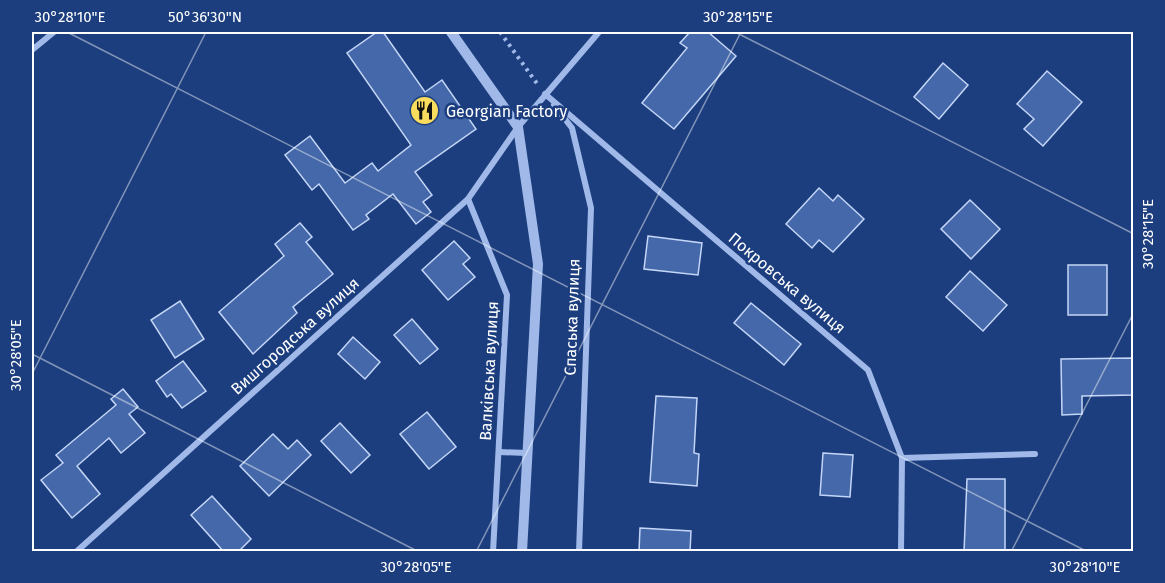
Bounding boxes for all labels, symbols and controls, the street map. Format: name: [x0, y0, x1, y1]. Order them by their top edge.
text: 30°28'10"E: [34, 8, 106, 26]
text: 50°36'30"N: [168, 8, 242, 26]
text: 30°28'15"E: [703, 8, 773, 26]
restaurant icon: Georgian Factory: [409, 95, 441, 127]
place label: Georgian Factory: [446, 102, 568, 121]
text: 30°28'15"E: [1139, 199, 1157, 269]
street label: Покровська вулиця: [725, 229, 849, 337]
street label: Спаська вулиця: [560, 258, 584, 376]
street label: Вишгородська вулиця: [227, 273, 363, 399]
street label: Валківська вулиця: [476, 301, 502, 441]
text: 30°28'05"E: [7, 319, 25, 391]
text: 30°28'05"E: [380, 558, 452, 576]
text: 30°28'10"E: [1049, 558, 1121, 576]

